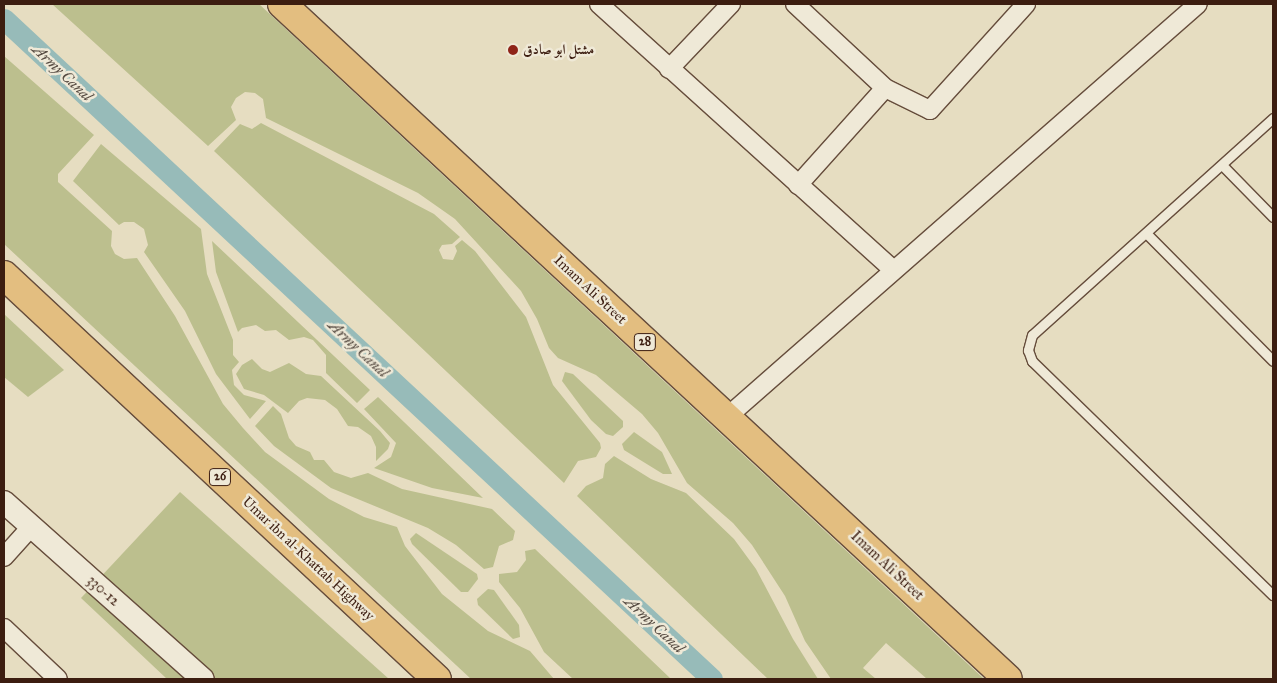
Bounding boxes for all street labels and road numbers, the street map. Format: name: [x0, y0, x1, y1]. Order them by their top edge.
street label: Imam Ali Street: [550, 252, 630, 328]
road number: 28: [634, 332, 656, 352]
road number: 26: [209, 468, 231, 487]
street label: Umar ibn al-Khattab Highway: [239, 494, 377, 624]
street label: Imam Ali Street: [847, 528, 927, 604]
street label: 330-12: [83, 572, 123, 610]

